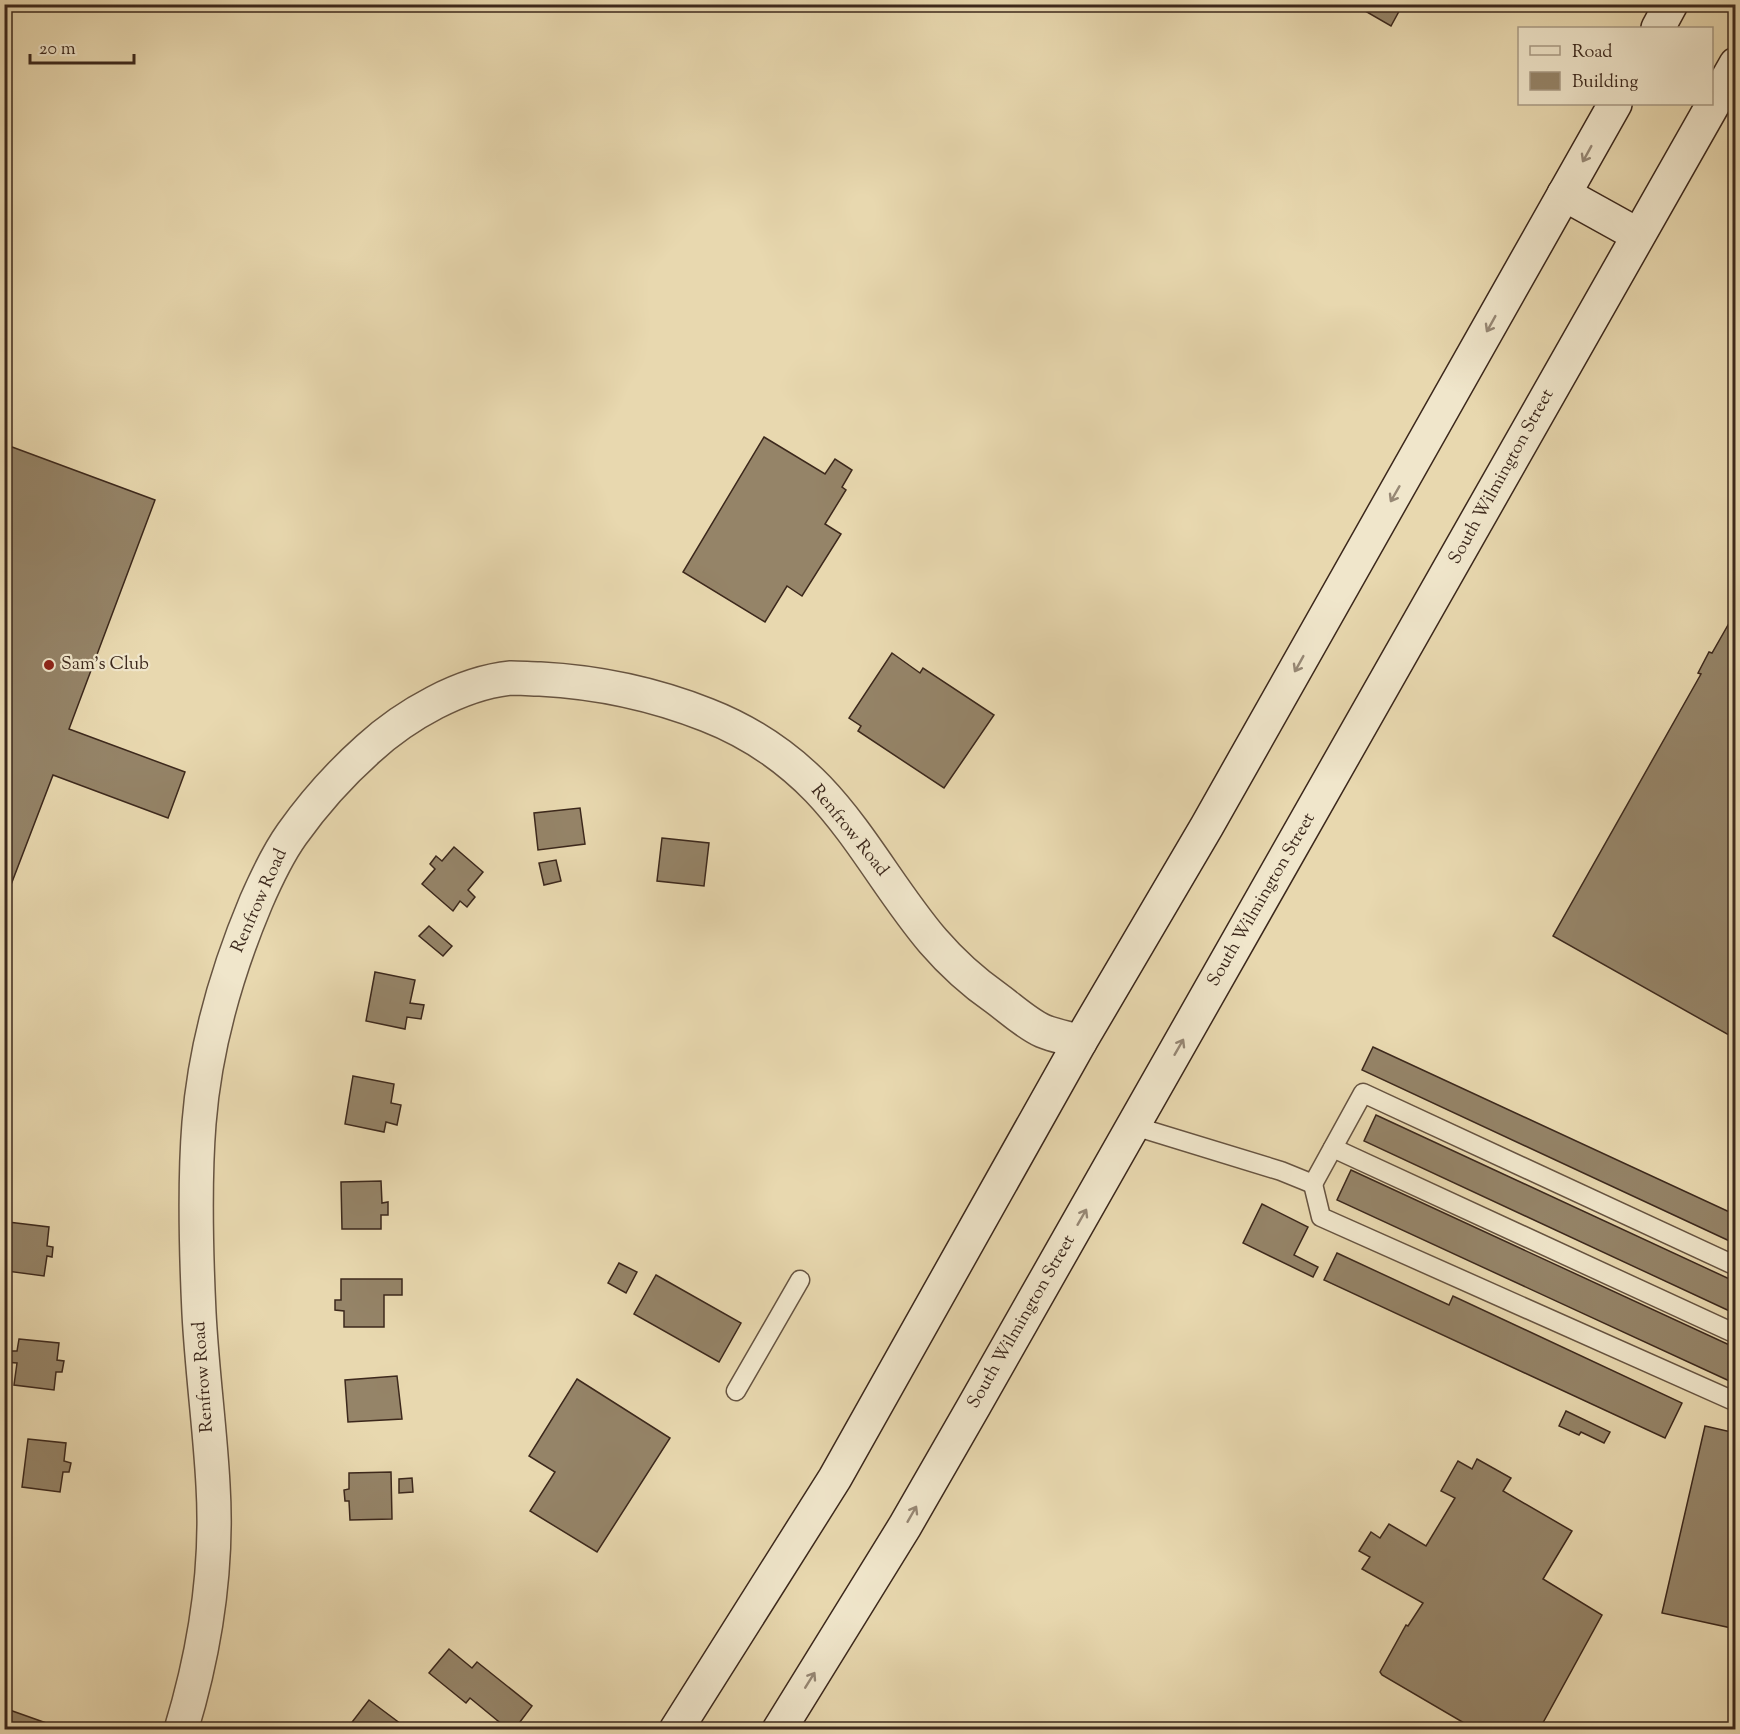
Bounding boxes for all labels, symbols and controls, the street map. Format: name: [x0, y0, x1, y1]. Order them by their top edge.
scale bar: [30, 27, 134, 65]
legend: [1518, 27, 1713, 105]
text: 20 m: [39, 37, 76, 63]
text: Road: [1572, 40, 1612, 66]
text: Building: [1572, 70, 1638, 96]
one-way arrow: [1580, 146, 1592, 163]
one-way arrow: [1485, 315, 1497, 332]
street label: South Wilmington Street: [1443, 385, 1561, 569]
one-way arrow: [1389, 485, 1401, 502]
place label: Sam's Club: [61, 652, 149, 678]
one-way arrow: [1293, 655, 1305, 672]
marker: Sam's Club: [42, 658, 56, 672]
street label: Renfrow Road: [804, 779, 894, 883]
street label: South Wilmington Street: [1202, 808, 1322, 992]
street label: Renfrow Road: [225, 845, 295, 957]
one-way arrow: [1174, 1039, 1185, 1057]
one-way arrow: [1076, 1209, 1088, 1226]
street label: South Wilmington Street: [962, 1230, 1082, 1414]
street label: Renfrow Road: [187, 1320, 221, 1434]
one-way arrow: [907, 1505, 918, 1523]
one-way arrow: [805, 1672, 817, 1689]

